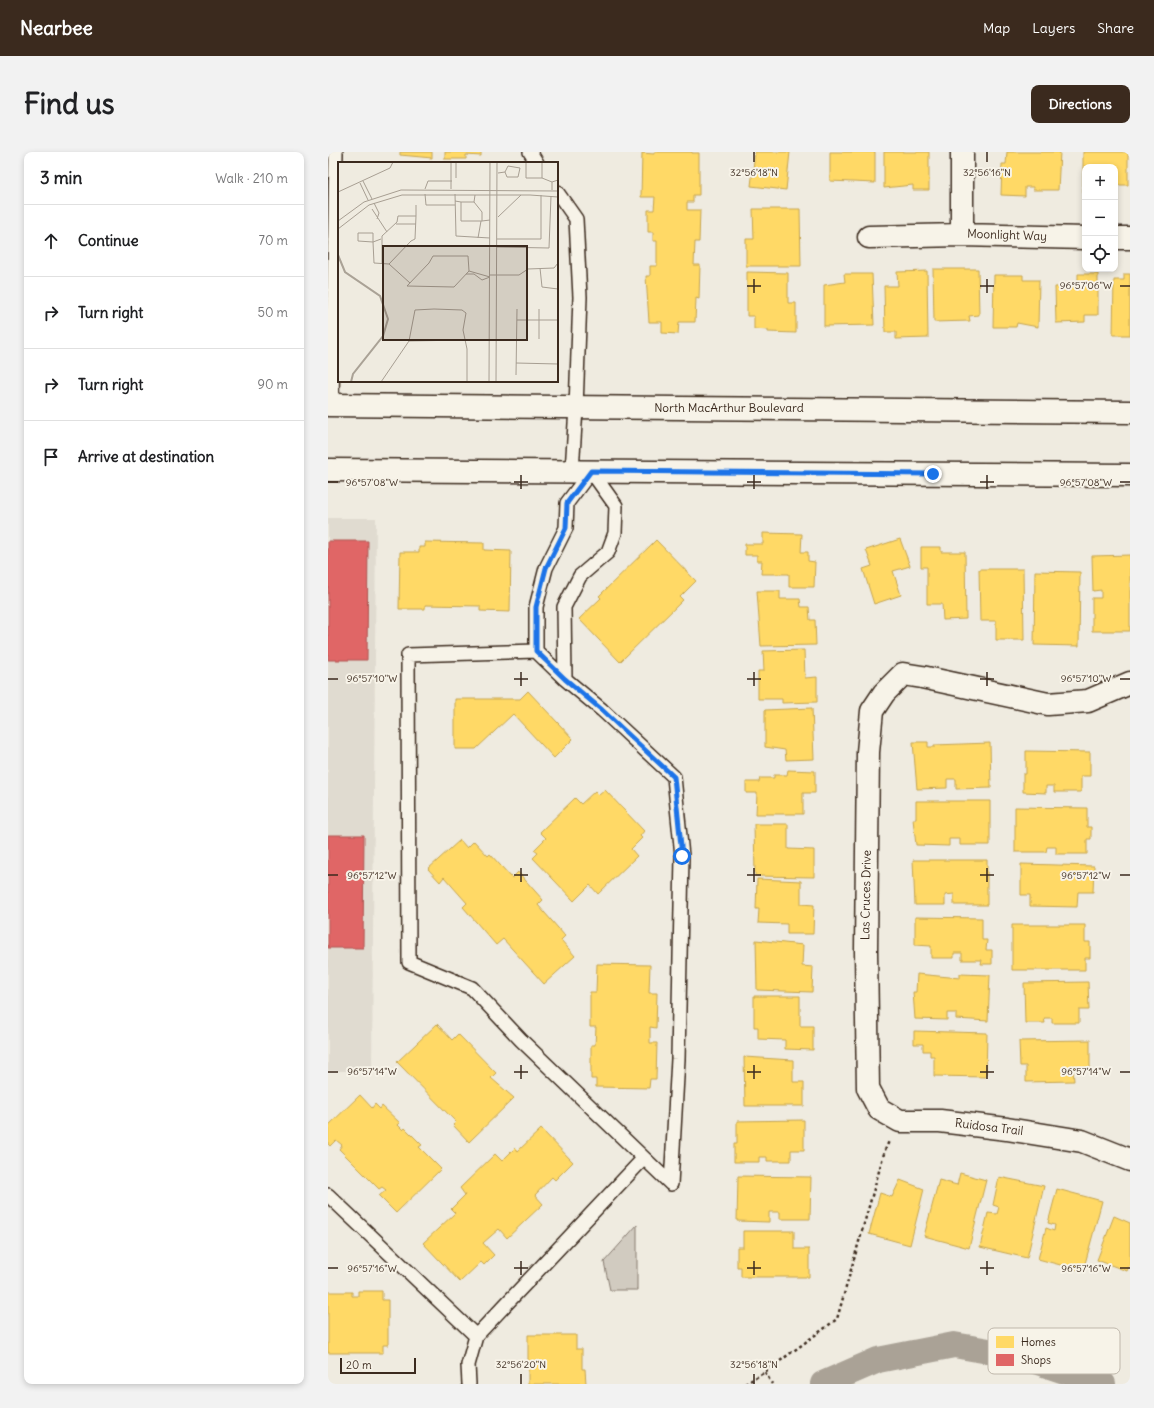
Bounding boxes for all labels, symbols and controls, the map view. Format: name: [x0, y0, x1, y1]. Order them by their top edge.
text: Nearbee: [20, 16, 93, 40]
text: Map: [983, 19, 1010, 37]
text: Layers: [1032, 19, 1075, 37]
text: Share: [1097, 19, 1134, 37]
button: Directions: [1031, 85, 1130, 123]
text: Find us: [24, 86, 115, 122]
inset map: [338, 162, 558, 382]
map controls: [1082, 164, 1118, 272]
button: +: [1082, 164, 1118, 200]
text: 32°56'18"N: [730, 166, 778, 179]
text: 32°56'16"N: [963, 166, 1011, 179]
text: 3 min: [40, 167, 82, 189]
text: Walk · 210 m: [215, 170, 288, 187]
button: −: [1082, 200, 1118, 236]
street label: Moonlight Way: [967, 226, 1047, 243]
icon: ahead: [40, 230, 62, 252]
text: Continue: [78, 231, 139, 250]
text: 70 m: [259, 232, 288, 249]
button: locate: [1082, 236, 1118, 272]
text: 96°57'06"W: [1060, 279, 1112, 292]
icon: right: [40, 302, 62, 324]
text: Turn right: [78, 303, 143, 322]
text: 50 m: [257, 304, 288, 321]
icon: right: [40, 374, 62, 396]
text: Turn right: [78, 375, 143, 394]
text: 90 m: [257, 376, 288, 393]
street label: North MacArthur Boulevard: [654, 400, 804, 415]
icon: arrive: [40, 446, 62, 468]
text: Arrive at destination: [78, 447, 214, 466]
route end: [924, 465, 942, 483]
text: 96°57'08"W: [346, 476, 398, 489]
text: 96°57'08"W: [1060, 476, 1112, 489]
text: 96°57'10"W: [347, 672, 397, 685]
text: 96°57'10"W: [1061, 672, 1111, 685]
route start: [673, 847, 691, 865]
street label: Las Cruces Drive: [857, 850, 874, 940]
text: 96°57'12"W: [347, 869, 397, 882]
text: 96°57'12"W: [1061, 869, 1111, 882]
text: 96°57'14"W: [347, 1065, 397, 1078]
text: 96°57'14"W: [1061, 1065, 1111, 1078]
street label: Ruidosa Trail: [954, 1115, 1024, 1138]
text: 96°57'16"W: [347, 1262, 397, 1275]
text: 96°57'16"W: [1061, 1262, 1111, 1275]
legend: [988, 1328, 1120, 1374]
text: Homes: [1021, 1335, 1056, 1349]
text: Shops: [1021, 1353, 1051, 1367]
scale bar: [340, 1356, 416, 1375]
text: 20 m: [346, 1358, 372, 1372]
text: 32°56'20"N: [496, 1358, 546, 1371]
text: 32°56'18"N: [730, 1358, 778, 1371]

